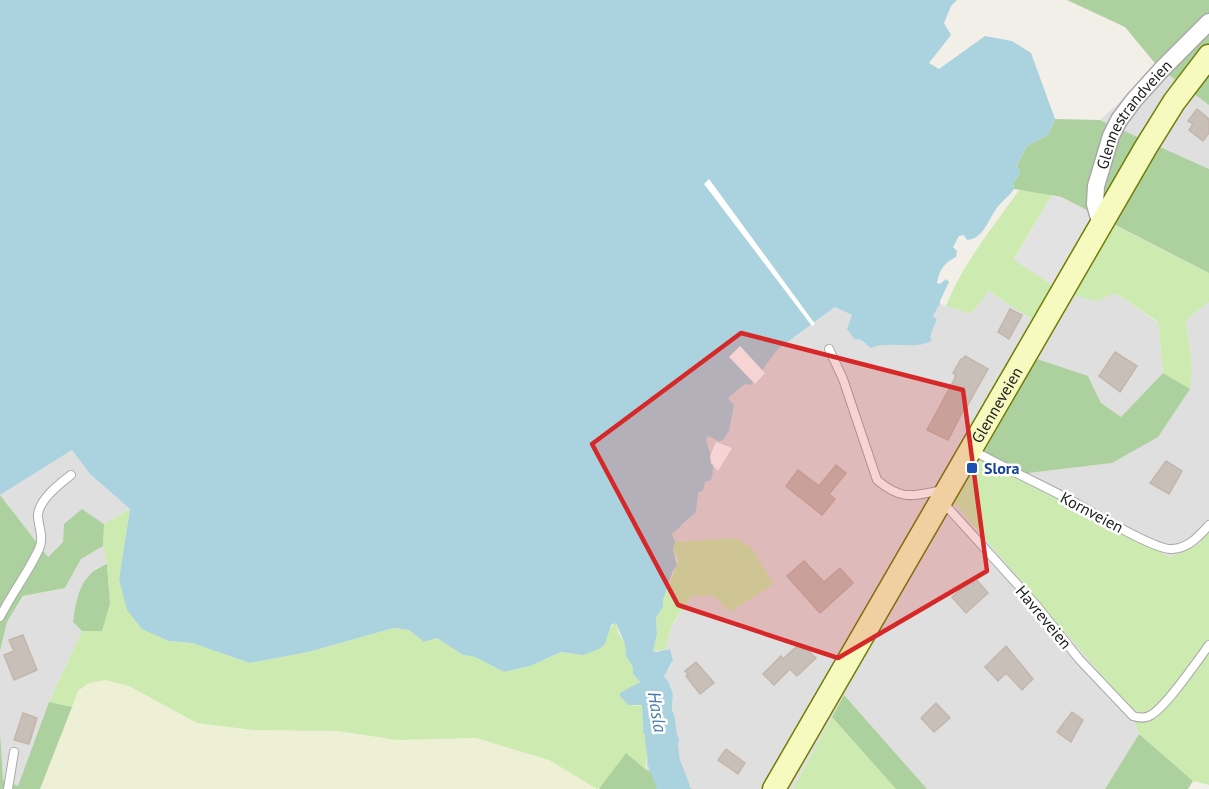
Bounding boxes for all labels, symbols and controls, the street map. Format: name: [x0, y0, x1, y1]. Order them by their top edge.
street label: Glennestrandveien: [1092, 55, 1176, 172]
street label: Glenneveien: [967, 363, 1027, 447]
place label: Slora: [984, 458, 1019, 478]
marker: Slora: [965, 461, 979, 475]
street label: Kornveien: [1057, 487, 1127, 537]
street label: Havreveien: [1012, 581, 1076, 653]
water label: Hasla: [643, 690, 672, 734]

